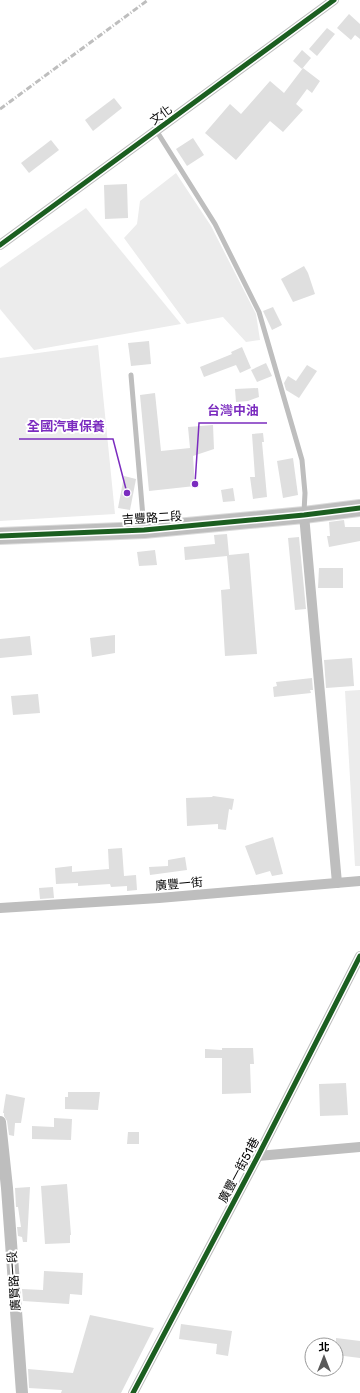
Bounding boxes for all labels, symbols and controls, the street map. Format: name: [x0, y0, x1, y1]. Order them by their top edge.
street label: 文化: [147, 102, 175, 128]
callout: 台灣中油: [199, 398, 267, 423]
text: 台灣中油: [207, 403, 259, 418]
callout: 全國汽車保養: [19, 414, 113, 439]
text: 全國汽車保養: [27, 419, 105, 434]
street label: 吉豐路二段: [122, 509, 182, 527]
street label: 廣豐一街: [154, 875, 204, 893]
street label: 廣豐一街51巷: [216, 1135, 262, 1205]
street label: 廣賢路一段: [5, 1251, 23, 1311]
north arrow: [304, 1337, 344, 1377]
text: 北: [319, 1341, 330, 1354]

